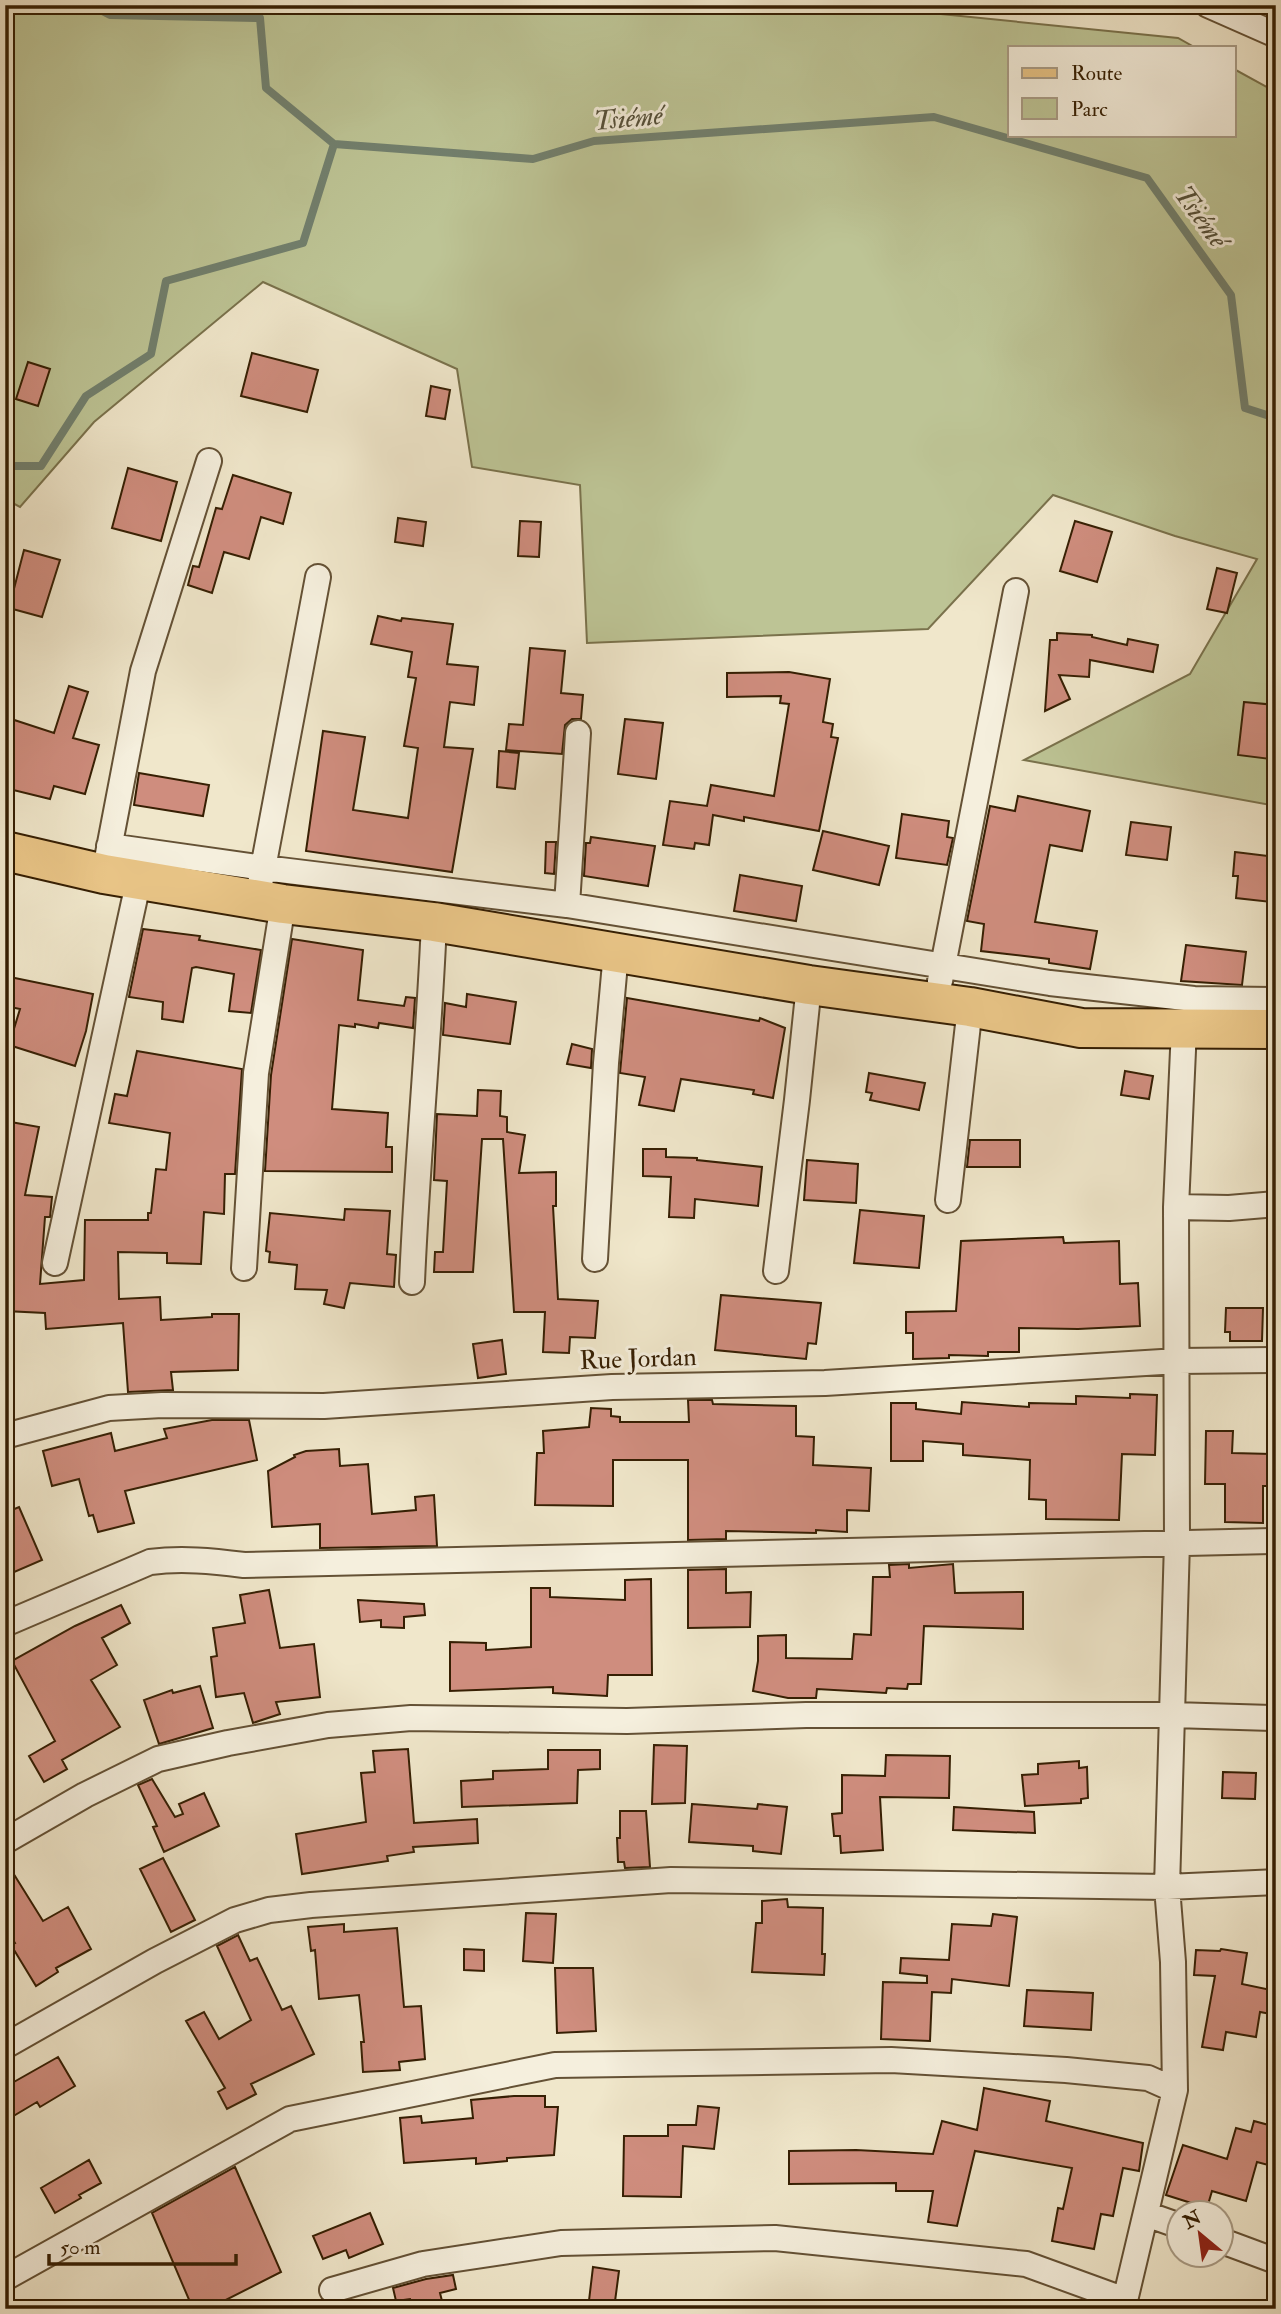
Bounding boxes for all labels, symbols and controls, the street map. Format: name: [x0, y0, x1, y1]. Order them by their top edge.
legend: [1008, 46, 1236, 136]
text: Route: [1071, 60, 1123, 87]
text: Parc: [1071, 96, 1108, 123]
water label: Tsiémé: [592, 98, 669, 139]
water label: Tsiémé: [1166, 179, 1238, 259]
street label: Rue Jordan: [579, 1341, 697, 1377]
north arrow: [1166, 2198, 1236, 2268]
text: N: [1178, 2205, 1206, 2235]
scale bar: [49, 2223, 236, 2267]
text: 50 m: [60, 2234, 101, 2261]

